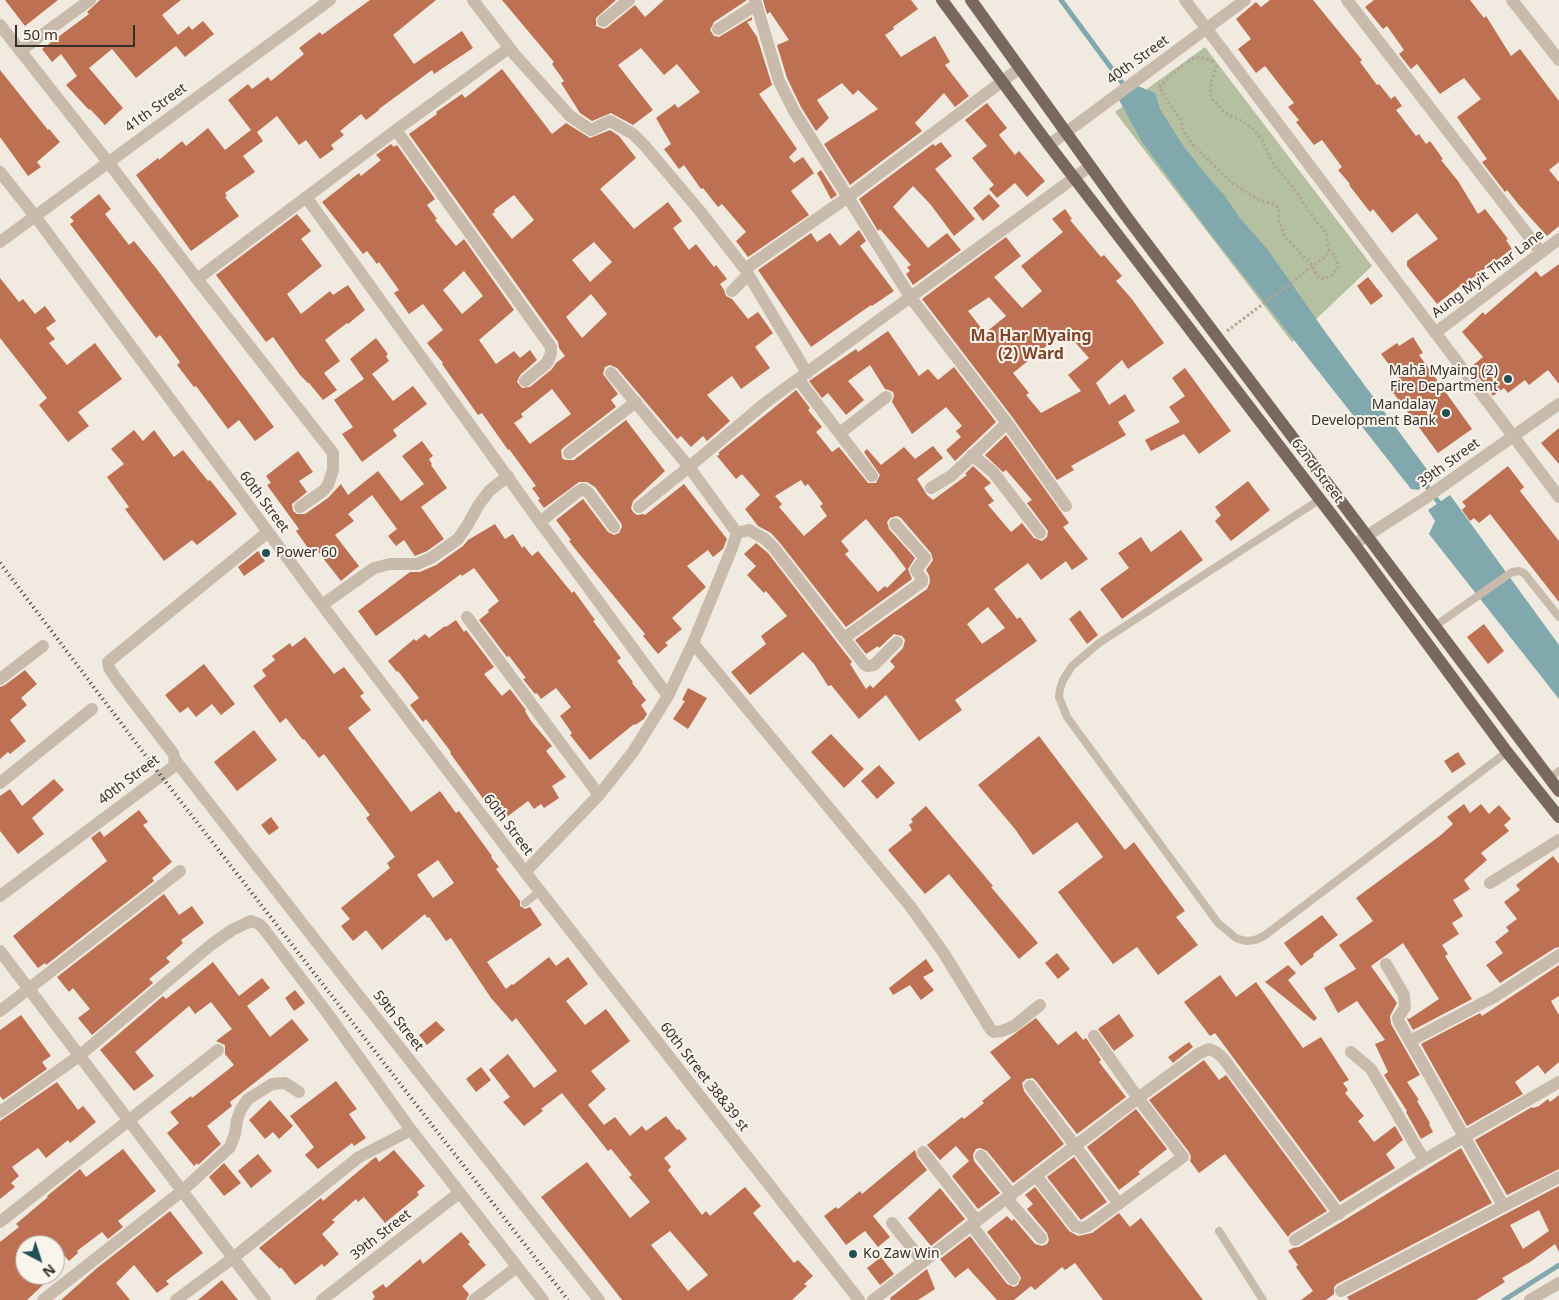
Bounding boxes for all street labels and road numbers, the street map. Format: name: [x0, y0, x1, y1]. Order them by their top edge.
street label: 40th Street: [1104, 32, 1172, 88]
street label: 41th Street: [122, 80, 190, 136]
street label: Aung Myit Thar Lane: [1429, 226, 1547, 322]
street label: 39th Street: [1415, 435, 1483, 491]
street label: 62nd Street: [1287, 436, 1347, 506]
street label: 60th Street: [235, 468, 293, 536]
street label: 40th Street: [95, 751, 163, 809]
street label: 60th Street: [479, 791, 537, 859]
street label: 59th Street: [369, 987, 427, 1055]
street label: 60th Street 38&39 st: [656, 1019, 752, 1135]
street label: 39th Street: [347, 1206, 415, 1264]

